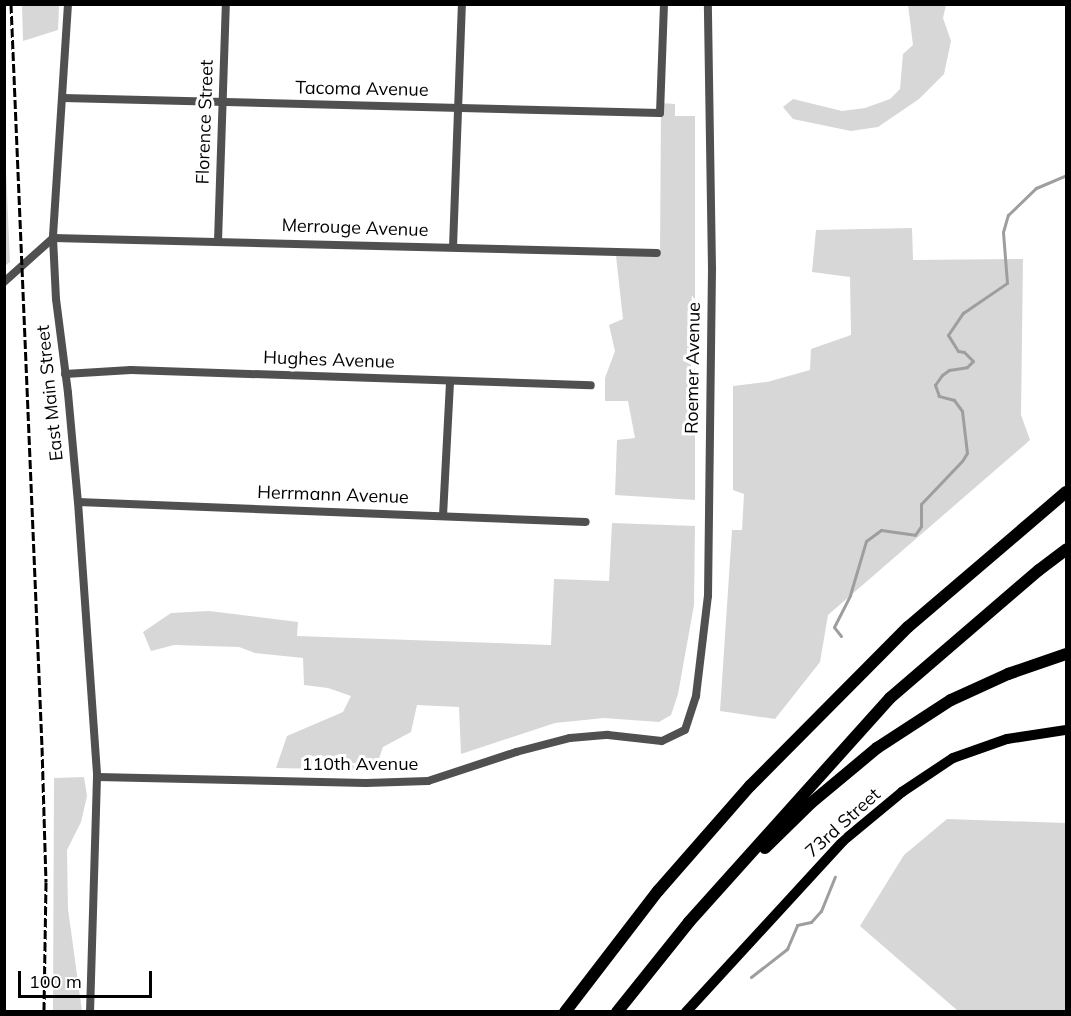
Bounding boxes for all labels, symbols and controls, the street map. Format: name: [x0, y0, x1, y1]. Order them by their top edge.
street label: Florence Street: [192, 59, 218, 185]
street label: Tacoma Avenue: [295, 77, 429, 101]
street label: Merrouge Avenue: [281, 215, 429, 241]
street label: Roemer Avenue: [681, 302, 705, 434]
street label: East Main Street: [32, 324, 68, 462]
street label: Hughes Avenue: [263, 347, 395, 373]
street label: Herrmann Avenue: [257, 482, 409, 508]
street label: 110th Avenue: [302, 753, 418, 775]
street label: 73rd Street: [801, 784, 885, 862]
scale bar: [21, 959, 154, 997]
text: 100 m: [29, 970, 82, 993]

